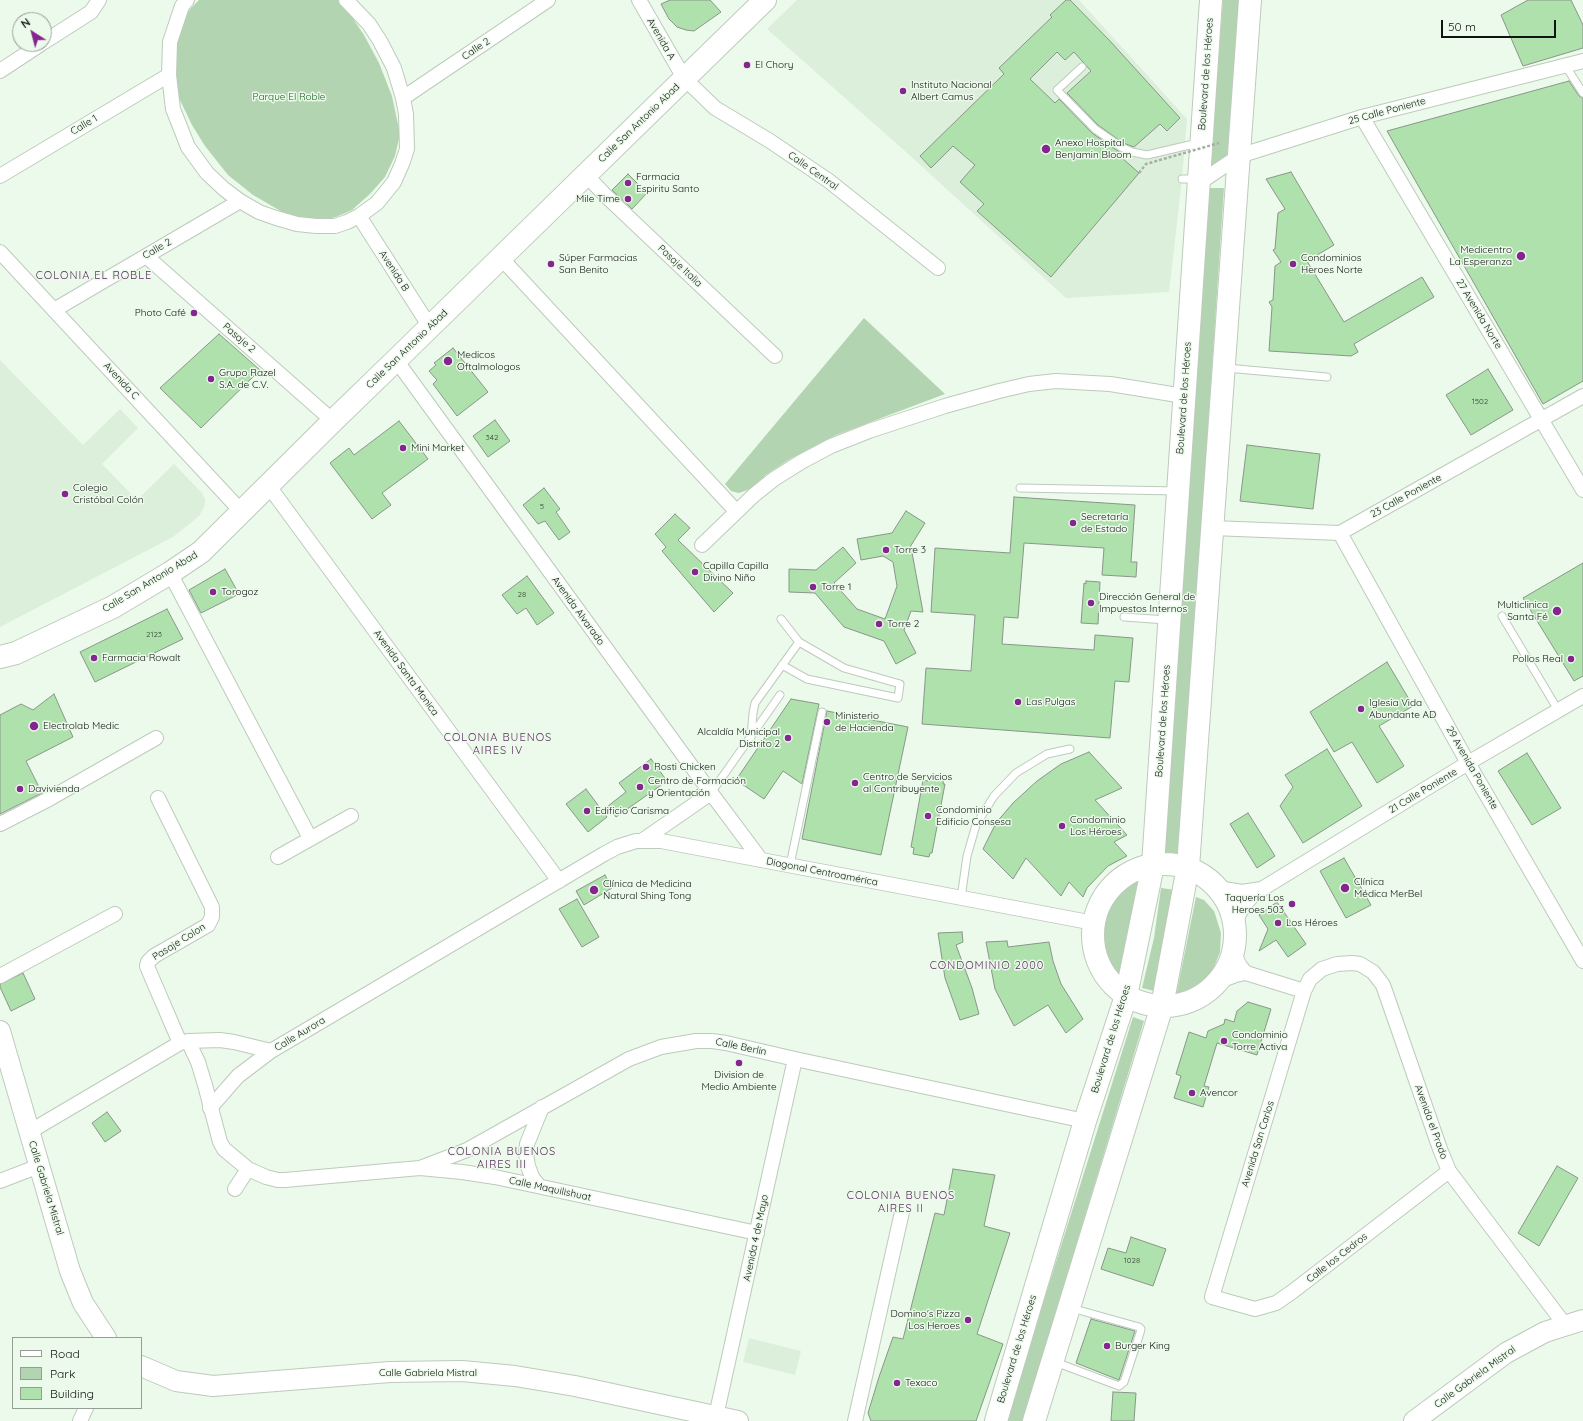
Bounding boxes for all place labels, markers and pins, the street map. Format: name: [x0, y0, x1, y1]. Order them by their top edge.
place label: El Chory: [755, 59, 793, 71]
marker: El Chory: [742, 60, 752, 70]
place label: Instituto Nacional Albert Camus: [911, 79, 992, 102]
marker: Instituto Nacional Albert Camus: [898, 86, 908, 96]
place label: Anexo Hospital Benjamin Bloom: [1055, 137, 1131, 160]
marker: Anexo Hospital Benjamin Bloom: [1040, 143, 1052, 155]
place label: Farmacia Espiritu Santo: [636, 171, 699, 194]
marker: Farmacia Espiritu Santo: [623, 178, 633, 188]
place label: Mile Time: [576, 193, 620, 205]
marker: Mile Time: [623, 194, 633, 204]
place label: Medicentro La Esperanza: [1449, 244, 1512, 268]
marker: Medicentro La Esperanza: [1515, 250, 1527, 262]
place label: Súper Farmacias San Benito: [559, 252, 637, 276]
place label: Condominios Heroes Norte: [1301, 252, 1363, 276]
marker: Súper Farmacias San Benito: [546, 259, 556, 269]
marker: Condominios Heroes Norte: [1288, 259, 1298, 269]
place label: Photo Café: [135, 307, 186, 319]
marker: Photo Café: [189, 308, 199, 318]
place label: Medicos Oftalmologos: [457, 349, 520, 372]
marker: Medicos Oftalmologos: [442, 355, 454, 367]
place label: Grupo Razel S.A. de C.V.: [219, 367, 276, 390]
marker: Grupo Razel S.A. de C.V.: [206, 374, 216, 384]
place label: Mini Market: [411, 442, 464, 454]
marker: Mini Market: [398, 443, 408, 453]
place label: Colegio Cristóbal Colón: [73, 482, 143, 506]
marker: Colegio Cristóbal Colón: [60, 489, 70, 499]
place label: Secretaría de Estado: [1081, 511, 1128, 534]
marker: Secretaría de Estado: [1068, 518, 1078, 528]
place label: Torre 3: [894, 544, 926, 556]
marker: Torre 3: [881, 545, 891, 555]
place label: Capilla Capilla Divino Niño: [703, 560, 769, 584]
marker: Capilla Capilla Divino Niño: [690, 567, 700, 577]
place label: Torre 1: [821, 581, 851, 593]
marker: Torre 1: [808, 582, 818, 592]
place label: Torogoz: [221, 586, 258, 598]
marker: Torogoz: [208, 587, 218, 597]
place label: Dirección General de Impuestos Internos: [1099, 591, 1195, 614]
marker: Dirección General de Impuestos Internos: [1086, 598, 1096, 608]
place label: Multiclinica Santa Fé: [1497, 599, 1548, 622]
marker: Multiclinica Santa Fé: [1551, 605, 1563, 617]
place label: Torre 2: [887, 618, 919, 630]
marker: Torre 2: [874, 619, 884, 629]
place label: Farmacia Rowalt: [102, 652, 181, 664]
marker: Farmacia Rowalt: [89, 653, 99, 663]
place label: Pollos Real: [1512, 653, 1563, 665]
marker: Pollos Real: [1566, 654, 1576, 664]
place label: Las Pulgas: [1026, 696, 1076, 708]
marker: Las Pulgas: [1013, 697, 1023, 707]
place label: Iglesia Vida Abundante AD: [1369, 697, 1436, 720]
marker: Iglesia Vida Abundante AD: [1356, 704, 1366, 714]
place label: Ministerio de Hacienda: [835, 710, 894, 734]
marker: Ministerio de Hacienda: [822, 717, 832, 727]
marker: Electrolab Medic: [28, 720, 40, 732]
place label: Electrolab Medic: [43, 720, 119, 732]
place label: Alcaldía Municipal Distrito 2: [697, 726, 780, 750]
marker: Alcaldía Municipal Distrito 2: [783, 733, 793, 743]
place label: Rosti Chicken: [654, 761, 716, 773]
marker: Rosti Chicken: [641, 762, 651, 772]
place label: Centro de Servicios al Contribuyente: [863, 771, 952, 794]
place label: Centro de Formación y Orientación: [648, 775, 746, 798]
marker: Centro de Servicios al Contribuyente: [850, 778, 860, 788]
marker: Centro de Formación y Orientación: [635, 782, 645, 792]
place label: Davivienda: [28, 783, 80, 795]
marker: Davivienda: [15, 784, 25, 794]
place label: Condominio Edificio Consesa: [936, 804, 1011, 828]
place label: Edificio Carisma: [595, 805, 669, 817]
marker: Edificio Carisma: [582, 806, 592, 816]
marker: Condominio Edificio Consesa: [923, 811, 933, 821]
place label: Condominio Los Héroes: [1070, 814, 1126, 838]
marker: Condominio Los Héroes: [1057, 821, 1067, 831]
place label: Clínica Médica MerBel: [1354, 876, 1422, 900]
place label: Clínica de Medicina Natural Shing Tong: [603, 878, 692, 902]
marker: Clínica Médica MerBel: [1339, 882, 1351, 894]
marker: Clínica de Medicina Natural Shing Tong: [588, 884, 600, 896]
place label: Taquería Los Heroes 503: [1225, 892, 1284, 916]
marker: Taquería Los Heroes 503: [1287, 899, 1297, 909]
place label: Los Héroes: [1286, 917, 1338, 929]
marker: Los Héroes: [1273, 918, 1283, 928]
place label: Condominio Torre Activa: [1232, 1029, 1288, 1052]
marker: Condominio Torre Activa: [1219, 1036, 1229, 1046]
marker: Division de Medio Ambiente: [734, 1058, 744, 1068]
place label: Division de Medio Ambiente: [701, 1069, 777, 1092]
place label: Avencor: [1200, 1087, 1238, 1099]
marker: Avencor: [1187, 1088, 1197, 1098]
place label: Domino's Pizza Los Heroes: [891, 1308, 960, 1332]
marker: Domino's Pizza Los Heroes: [963, 1315, 973, 1325]
place label: Burger King: [1115, 1340, 1170, 1352]
marker: Burger King: [1102, 1341, 1112, 1351]
place label: Texaco: [905, 1377, 938, 1389]
marker: Texaco: [892, 1378, 902, 1388]

